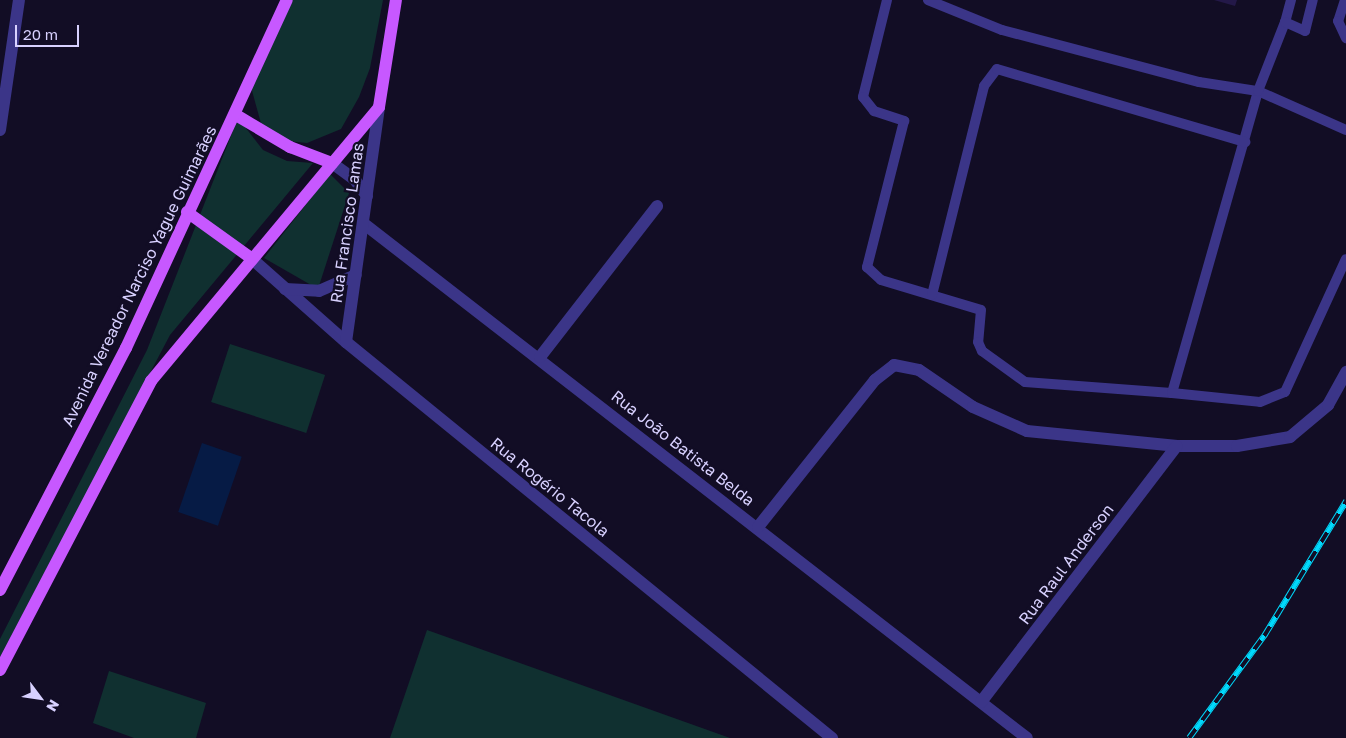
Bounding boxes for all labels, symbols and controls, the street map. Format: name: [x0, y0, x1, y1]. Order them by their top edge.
scale bar: [18, 15, 81, 47]
text: 20 m: [23, 25, 58, 43]
street label: Avenida Vereador Narciso Yague Guimarães: [58, 122, 220, 430]
street label: Rua Francisco Lamas: [326, 142, 368, 304]
street label: Rua João Batista Belda: [608, 386, 758, 510]
street label: Rua Rogério Tacola: [487, 433, 613, 541]
street label: Rua Raul Anderson: [1014, 500, 1118, 628]
north arrow: [15, 673, 65, 723]
text: N: [43, 697, 63, 715]

